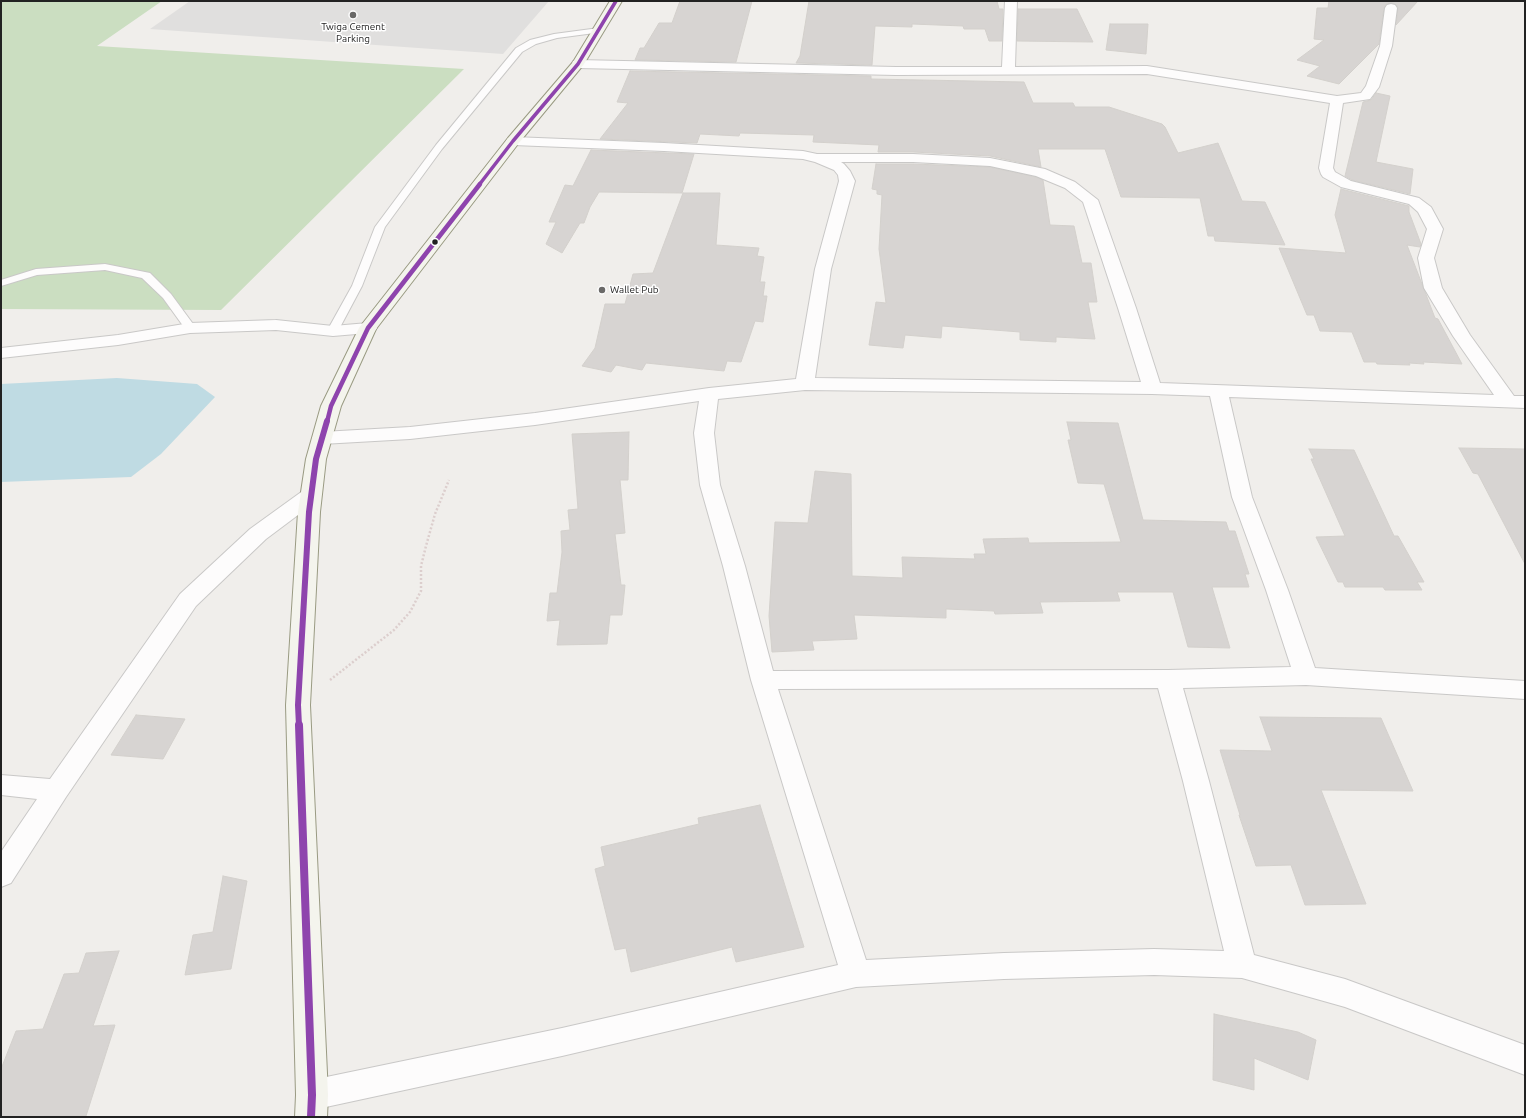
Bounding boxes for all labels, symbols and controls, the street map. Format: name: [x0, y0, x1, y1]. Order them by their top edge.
marker: Twiga Cement Parking: [348, 10, 358, 20]
place label: Twiga Cement Parking: [321, 21, 385, 44]
unlabelled marker: [430, 237, 440, 247]
place label: Wallet Pub: [610, 284, 659, 296]
marker: Wallet Pub: [597, 285, 607, 295]

